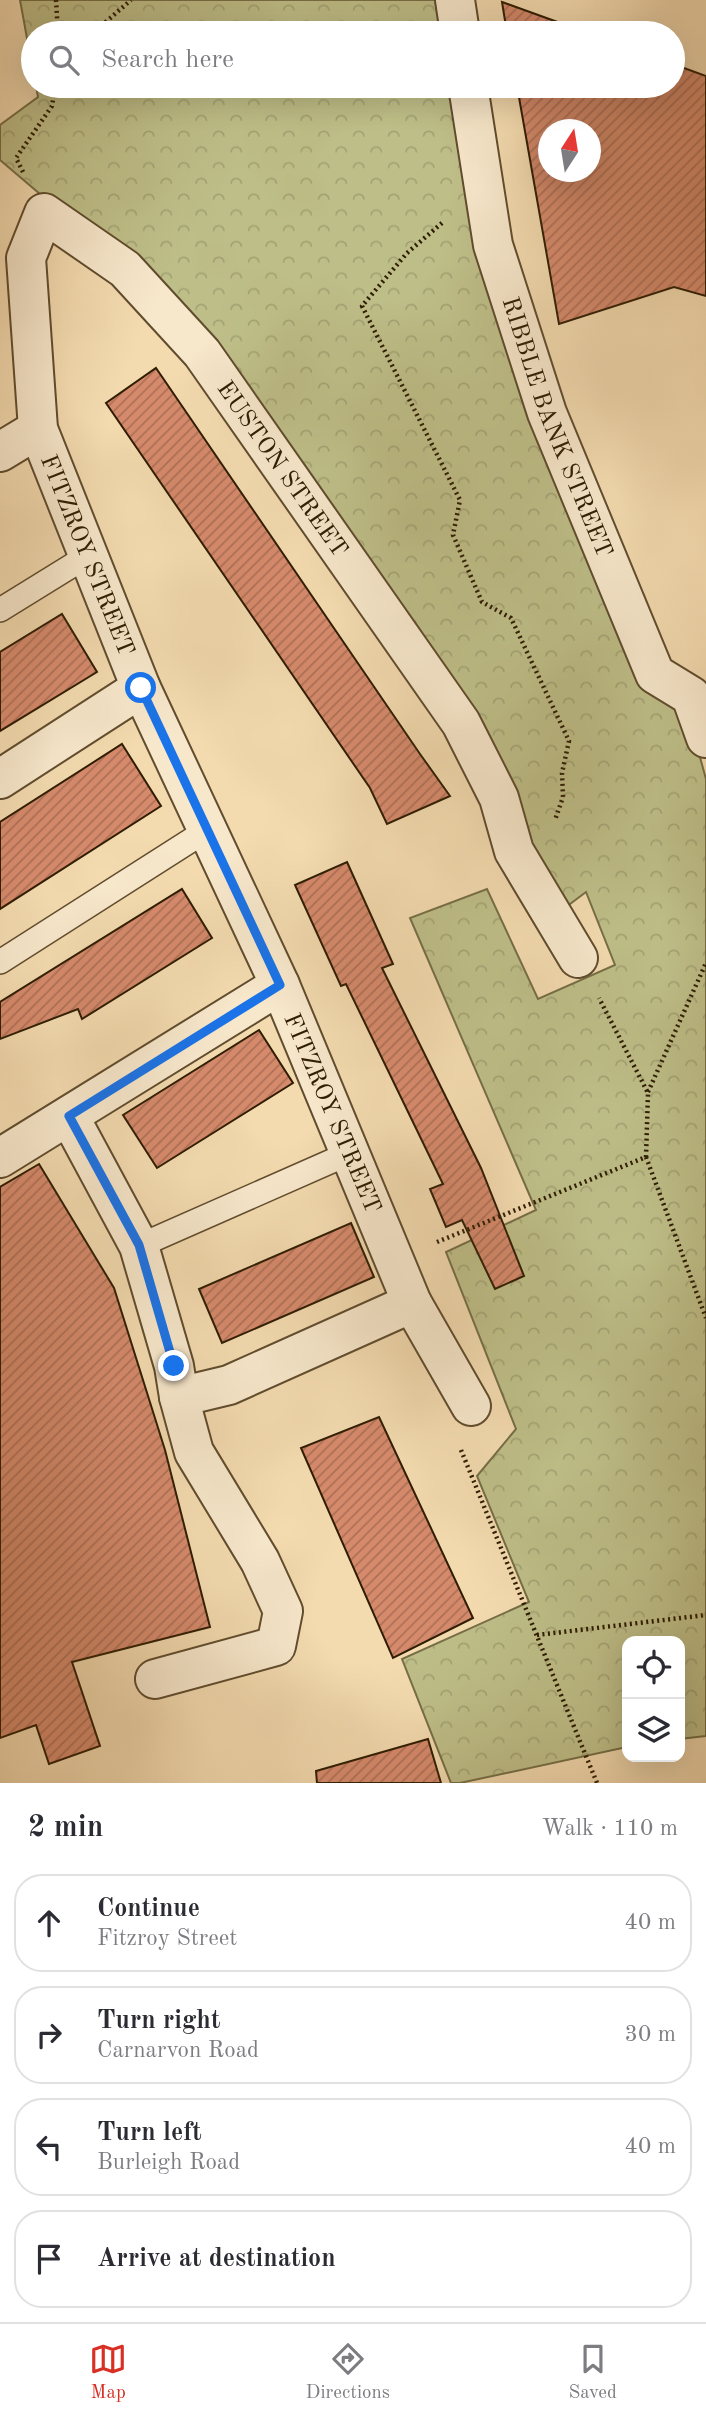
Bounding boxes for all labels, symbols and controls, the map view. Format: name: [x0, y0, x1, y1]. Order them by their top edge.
search box: [21, 21, 685, 98]
icon: search: [45, 41, 83, 79]
text: Search here: [101, 47, 234, 73]
north arrow: [538, 119, 601, 182]
street label: RIBBLE BANK STREET: [497, 294, 615, 561]
street label: EUSTON STREET: [212, 377, 351, 562]
street label: FITZROY STREET: [35, 452, 137, 660]
route start: [125, 672, 156, 703]
street label: FITZROY STREET: [278, 1010, 384, 1217]
route end: [158, 1350, 189, 1381]
map controls: [622, 1636, 685, 1762]
button: locate: [622, 1636, 685, 1699]
button: layers: [622, 1699, 685, 1762]
text: 2 min: [28, 1813, 103, 1843]
text: Walk · 110 m: [542, 1817, 678, 1840]
text: Continue: [97, 1896, 200, 1922]
icon: ahead: [30, 1904, 68, 1942]
text: 40 m: [625, 1911, 676, 1934]
text: Fitzroy Street: [97, 1927, 237, 1950]
text: Turn right: [97, 2008, 220, 2034]
icon: right: [30, 2016, 68, 2054]
text: 30 m: [625, 2023, 676, 2046]
text: Carnarvon Road: [97, 2039, 259, 2062]
text: Turn left: [97, 2120, 202, 2146]
icon: left: [30, 2128, 68, 2166]
text: 40 m: [625, 2135, 676, 2158]
text: Burleigh Road: [97, 2151, 240, 2174]
icon: arrive: [30, 2240, 68, 2278]
text: Arrive at destination: [97, 2246, 336, 2272]
tab: Map: [89, 2340, 127, 2405]
tab: Directions: [306, 2340, 390, 2405]
tab: Saved: [568, 2340, 617, 2405]

